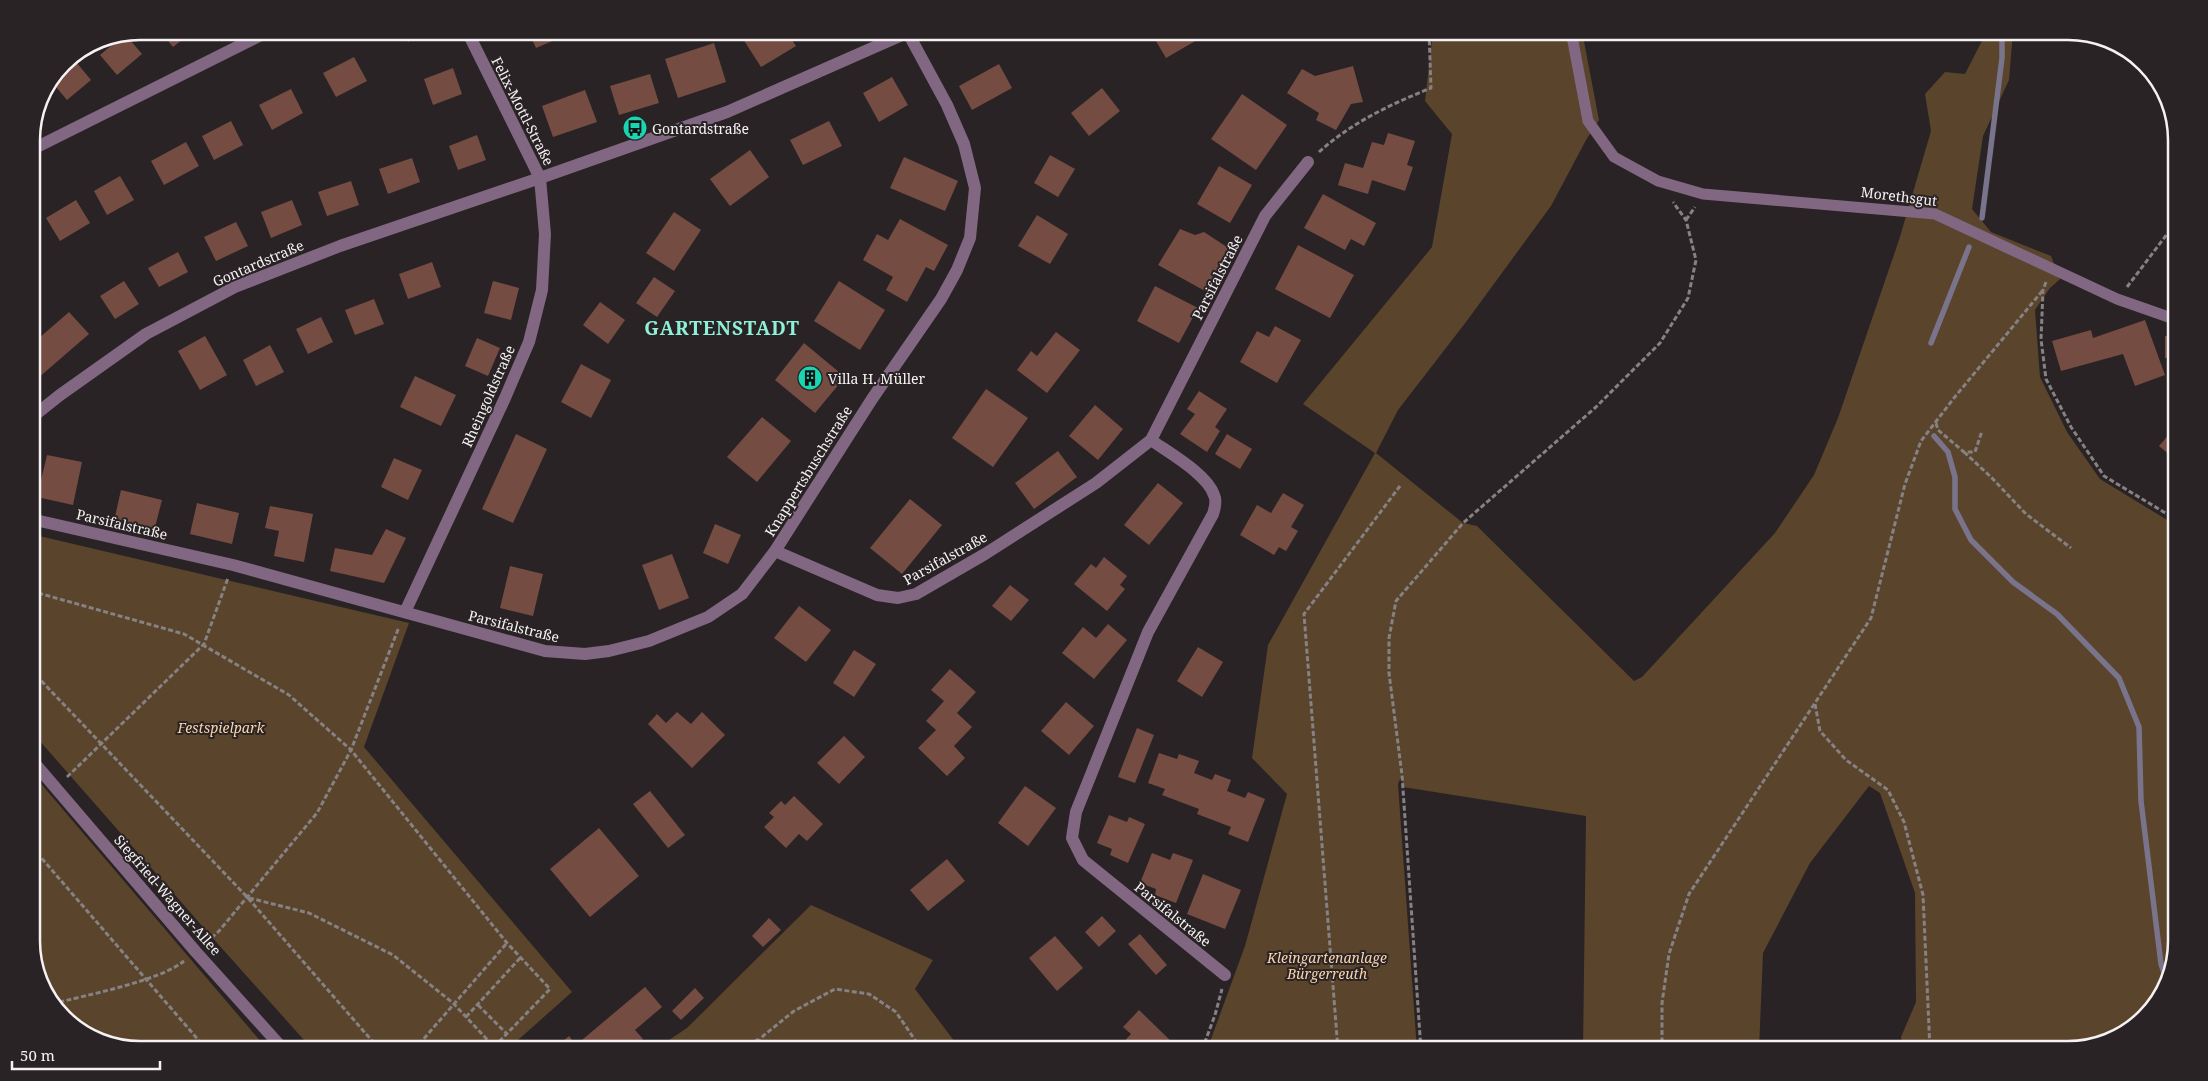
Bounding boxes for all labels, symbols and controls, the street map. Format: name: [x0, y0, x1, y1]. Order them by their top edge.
street label: Felix-Mottl-Straße: [487, 53, 559, 169]
bus stop icon: Gontardstraße: [622, 115, 648, 141]
place label: Gontardstraße: [652, 119, 749, 138]
street label: Morethsgut: [1860, 182, 1938, 210]
street label: Parsifalstraße: [1187, 231, 1247, 323]
street label: Gontardstraße: [210, 235, 306, 291]
district label: GARTENSTADT: [644, 315, 800, 341]
street label: Rheingoldstraße: [457, 342, 519, 450]
building icon: Villa H. Müller: [797, 365, 823, 391]
place label: Villa H. Müller: [828, 369, 926, 388]
street label: Knappertsbuschstraße: [760, 402, 856, 540]
street label: Parsifalstraße: [75, 504, 169, 544]
street label: Parsifalstraße: [900, 527, 990, 589]
street label: Parsifalstraße: [467, 606, 561, 646]
park label: Festspielpark: [177, 718, 265, 737]
street label: Siegfried-Wagner-Allee: [110, 831, 226, 959]
street label: Parsifalstraße: [1131, 877, 1215, 951]
park label: Kleingartenanlage Bürgerreuth: [1266, 948, 1387, 983]
scale bar: [12, 1038, 160, 1070]
text: 50 m: [20, 1045, 55, 1065]

